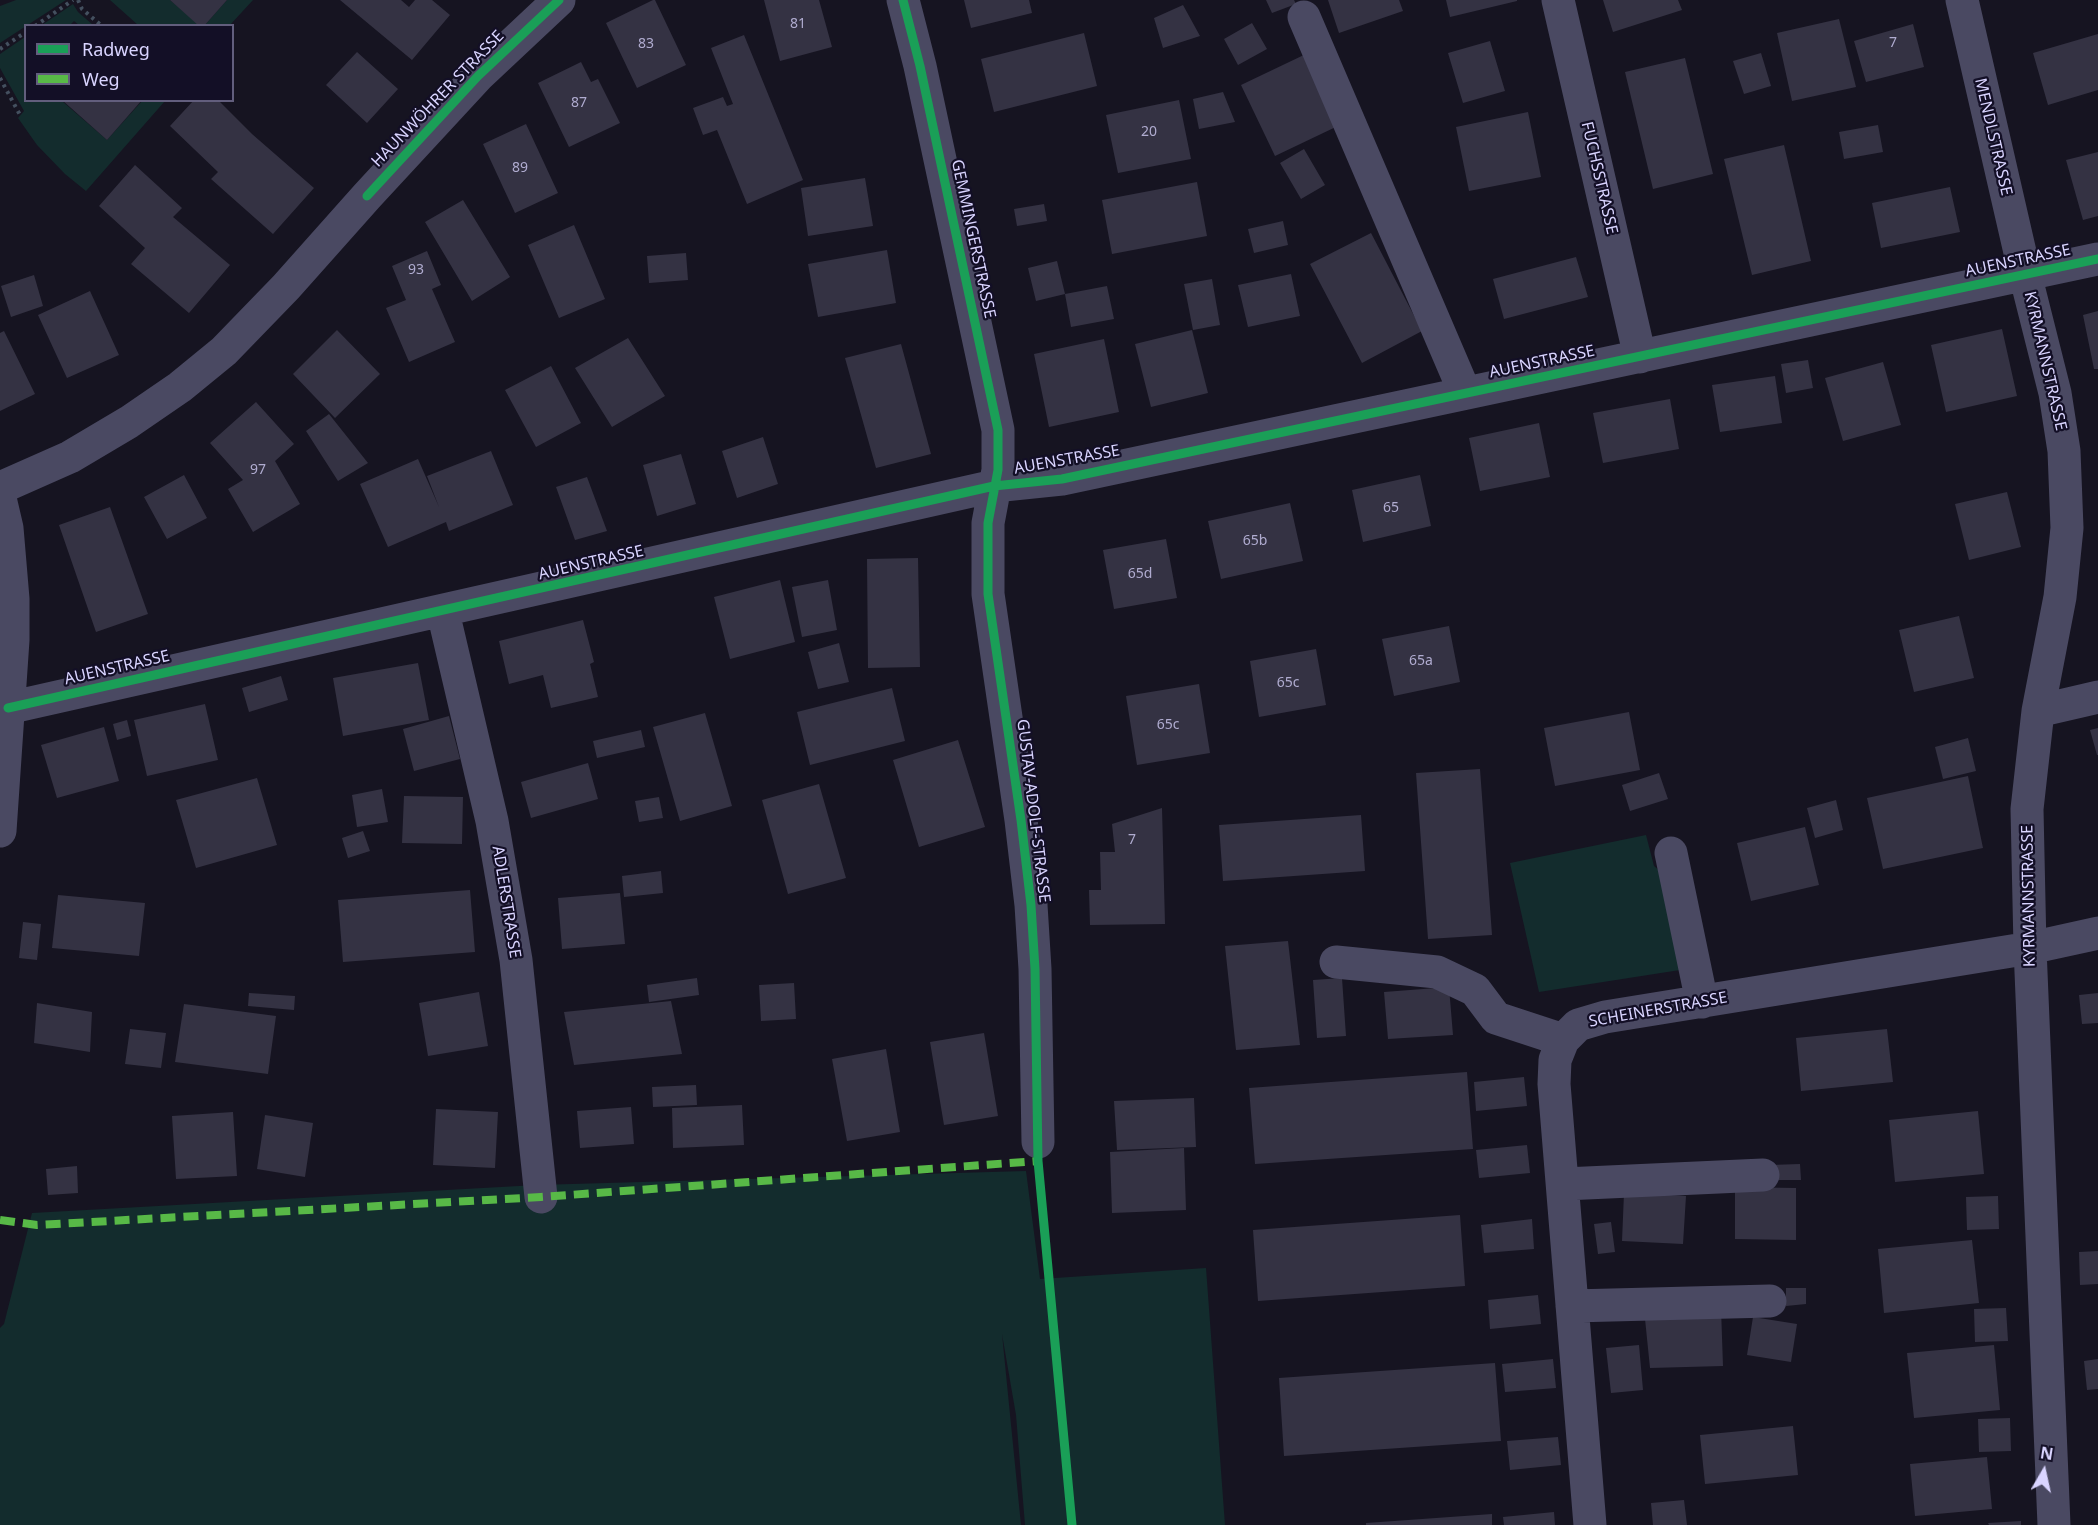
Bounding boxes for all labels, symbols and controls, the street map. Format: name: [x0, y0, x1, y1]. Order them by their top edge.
house number: 81: [790, 16, 806, 32]
legend: [24, 24, 234, 102]
street label: HAUNWÖHRER STRASSE: [368, 27, 508, 171]
house number: 7: [1889, 35, 1897, 51]
house number: 83: [638, 36, 654, 52]
text: Radweg: [82, 37, 150, 61]
text: Weg: [82, 67, 120, 91]
street label: MENDLSTRASSE: [1970, 76, 2016, 198]
house number: 87: [571, 95, 587, 111]
street label: FUCHSSTRASSE: [1577, 120, 1621, 236]
house number: 20: [1141, 124, 1157, 140]
street label: GEMMINGERSTRASSE: [947, 158, 999, 320]
house number: 89: [512, 160, 528, 176]
street label: AUENSTRASSE: [1964, 240, 2072, 282]
house number: 93: [408, 262, 424, 278]
street label: KYRMANNSTRASSE: [2020, 290, 2070, 432]
street label: AUENSTRASSE: [1488, 341, 1596, 383]
street label: AUENSTRASSE: [1013, 441, 1121, 479]
house number: 97: [250, 462, 266, 478]
house number: 65: [1383, 500, 1399, 516]
house number: 65b: [1243, 533, 1267, 549]
street label: AUENSTRASSE: [537, 542, 645, 584]
house number: 65d: [1128, 566, 1152, 582]
street label: AUENSTRASSE: [63, 647, 171, 689]
house number: 65a: [1409, 653, 1433, 669]
house number: 65c: [1277, 675, 1299, 691]
house number: 65c: [1157, 717, 1179, 733]
street label: GUSTAV-ADOLF-STRASSE: [1012, 718, 1054, 904]
street label: KYRMANNSTRASSE: [2018, 825, 2040, 967]
house number: 7: [1128, 832, 1136, 848]
street label: ADLERSTRASSE: [488, 844, 524, 960]
street label: SCHEINERSTRASSE: [1587, 988, 1729, 1032]
north arrow: [2014, 1441, 2074, 1501]
text: N: [2039, 1441, 2055, 1465]

